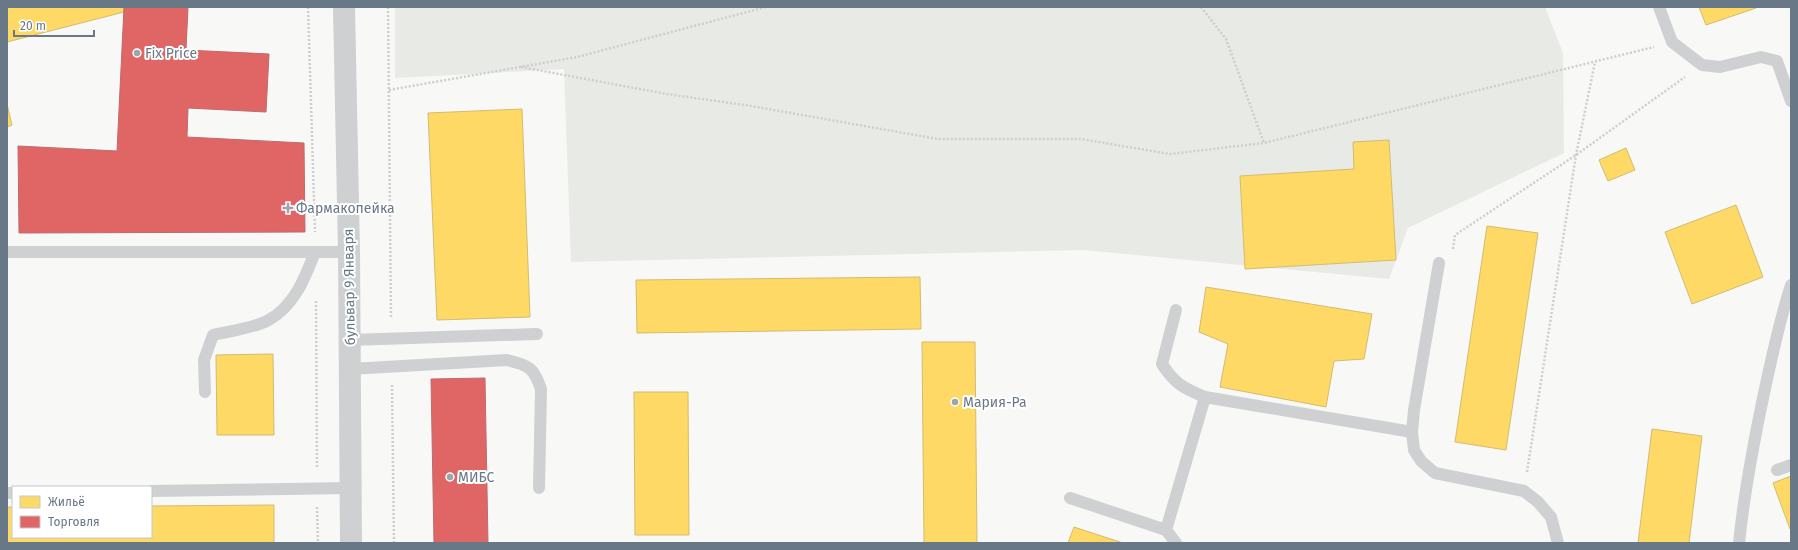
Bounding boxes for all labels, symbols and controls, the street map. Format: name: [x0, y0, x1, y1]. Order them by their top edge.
scale bar: [14, 12, 94, 38]
text: 20 m: [20, 19, 46, 33]
place label: Fix Price: [145, 45, 197, 62]
marker: Fix Price: [132, 48, 142, 58]
place label: Фармакопейка: [296, 200, 395, 217]
marker: Фармакопейка: [283, 203, 293, 213]
street label: бульвар 9 Января: [340, 229, 359, 345]
place label: Мария-Ра: [963, 394, 1027, 411]
marker: Мария-Ра: [950, 397, 960, 407]
place label: МИБС: [458, 469, 495, 486]
marker: МИБС: [445, 472, 455, 482]
legend: [12, 486, 152, 538]
text: Жильё: [48, 495, 85, 509]
text: Торговля: [48, 515, 100, 529]

